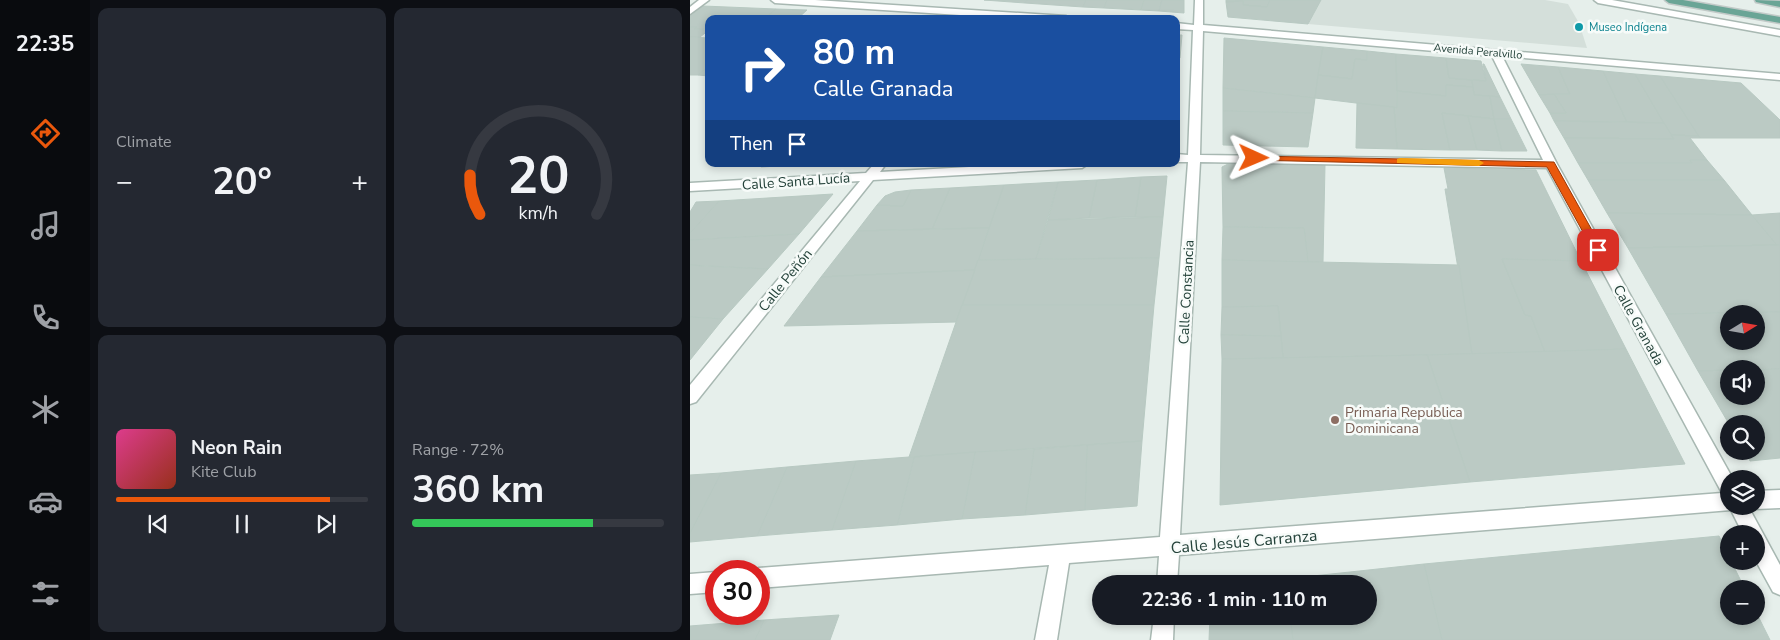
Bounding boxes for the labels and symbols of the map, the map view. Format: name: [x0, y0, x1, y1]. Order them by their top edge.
place label: Museo Indígena: [1589, 20, 1667, 35]
marker: Museo Indígena: [1573, 21, 1585, 33]
street label: Avenida Peralvillo: [1433, 40, 1523, 63]
position arrow: [1227, 131, 1279, 183]
street label: Calle Santa Lucía: [741, 168, 851, 195]
pin: [1577, 229, 1619, 271]
street label: Calle Constancia: [1174, 239, 1199, 345]
street label: Calle Peñón: [754, 245, 817, 316]
street label: Calle Granada: [1609, 282, 1669, 369]
north arrow: [1720, 305, 1765, 350]
place label: Primaria Republica Dominicana: [1345, 403, 1463, 438]
marker: Primaria Republica Dominicana: [1329, 414, 1341, 426]
street label: Calle Jesús Carranza: [1170, 525, 1318, 559]
speed limit sign: 30: [705, 560, 770, 625]

